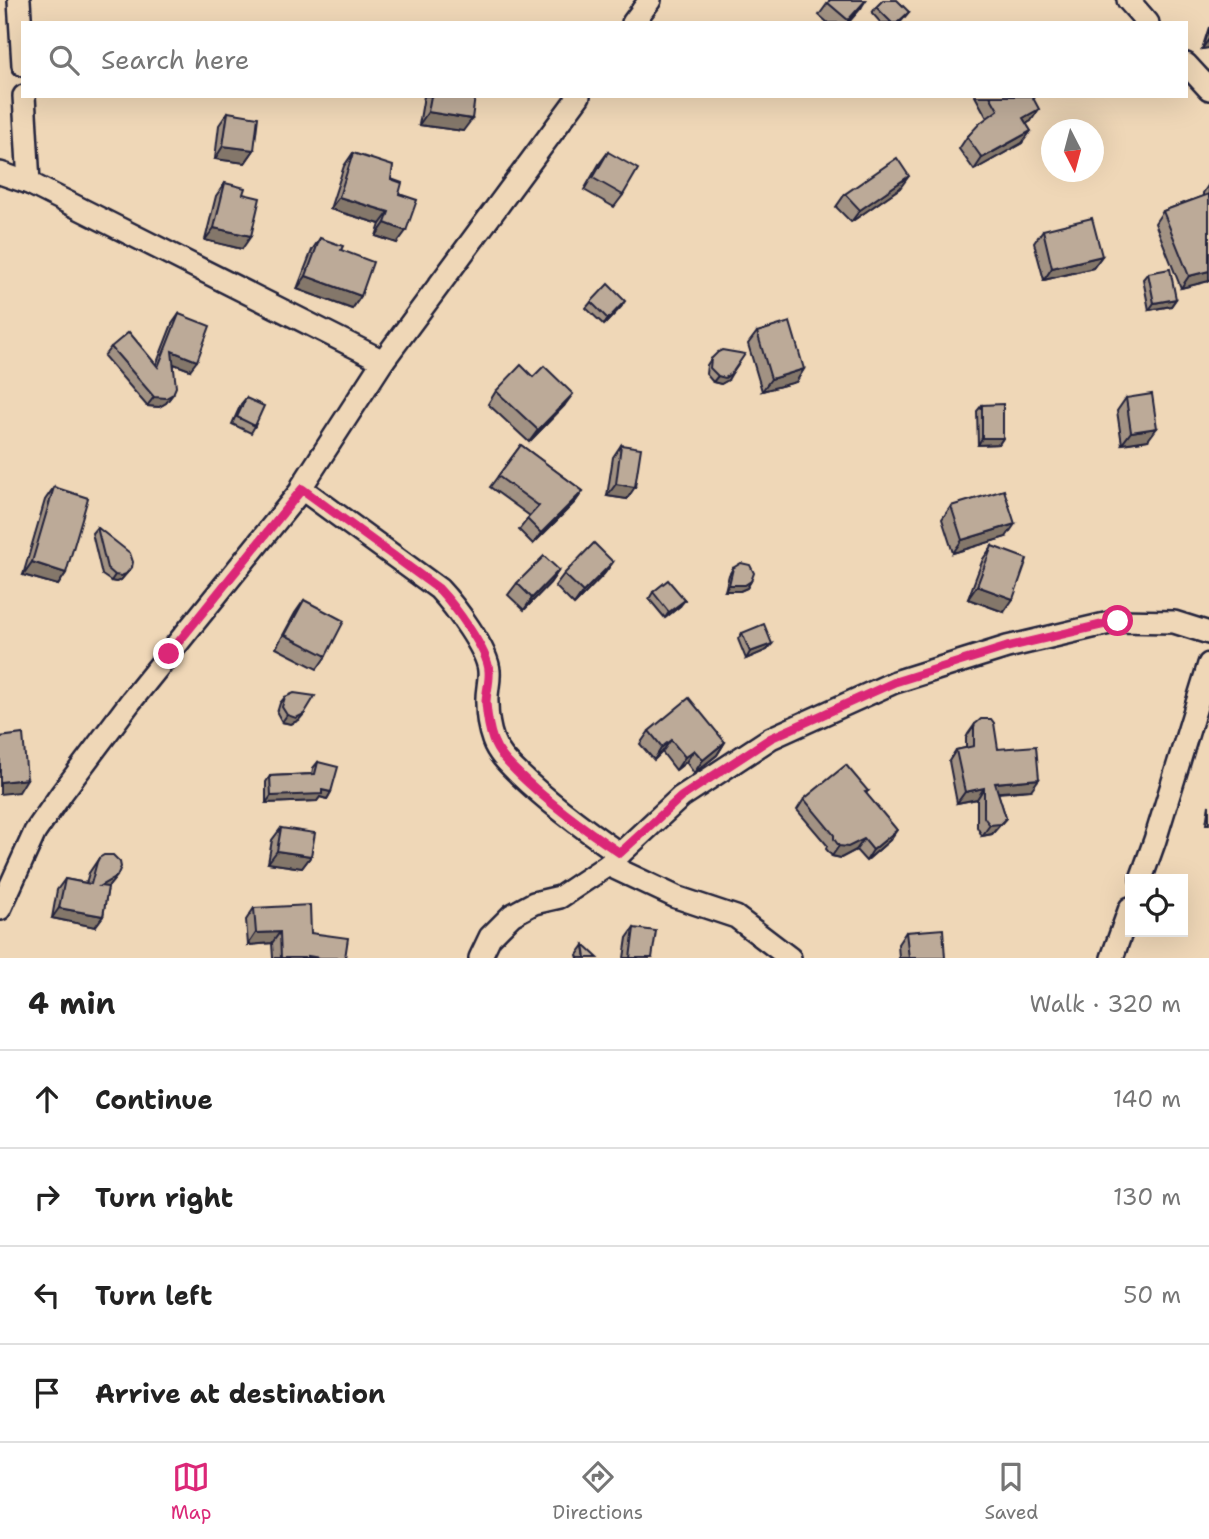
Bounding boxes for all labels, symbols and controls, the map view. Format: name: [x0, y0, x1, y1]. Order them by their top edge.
search box: [21, 21, 1188, 98]
icon: search: [45, 41, 83, 79]
text: Search here: [101, 42, 250, 77]
north arrow: [1041, 119, 1104, 182]
route start: [1102, 605, 1133, 636]
route end: [153, 638, 184, 669]
map controls: [1125, 874, 1188, 937]
button: locate: [1125, 874, 1188, 937]
text: 4 min: [28, 983, 115, 1024]
text: Walk · 320 m: [1030, 989, 1181, 1019]
icon: ahead: [28, 1080, 66, 1118]
text: Continue: [95, 1082, 213, 1117]
text: 140 m: [1113, 1084, 1181, 1114]
icon: right: [28, 1178, 66, 1216]
text: Turn right: [95, 1180, 233, 1215]
text: 130 m: [1113, 1182, 1181, 1212]
icon: left: [28, 1276, 66, 1314]
text: Turn left: [95, 1278, 212, 1313]
text: 50 m: [1123, 1280, 1181, 1310]
icon: arrive: [28, 1374, 66, 1412]
text: Arrive at destination: [95, 1376, 385, 1411]
tab: Map: [171, 1458, 211, 1525]
tab: Directions: [553, 1458, 643, 1525]
tab: Saved: [984, 1458, 1038, 1525]

